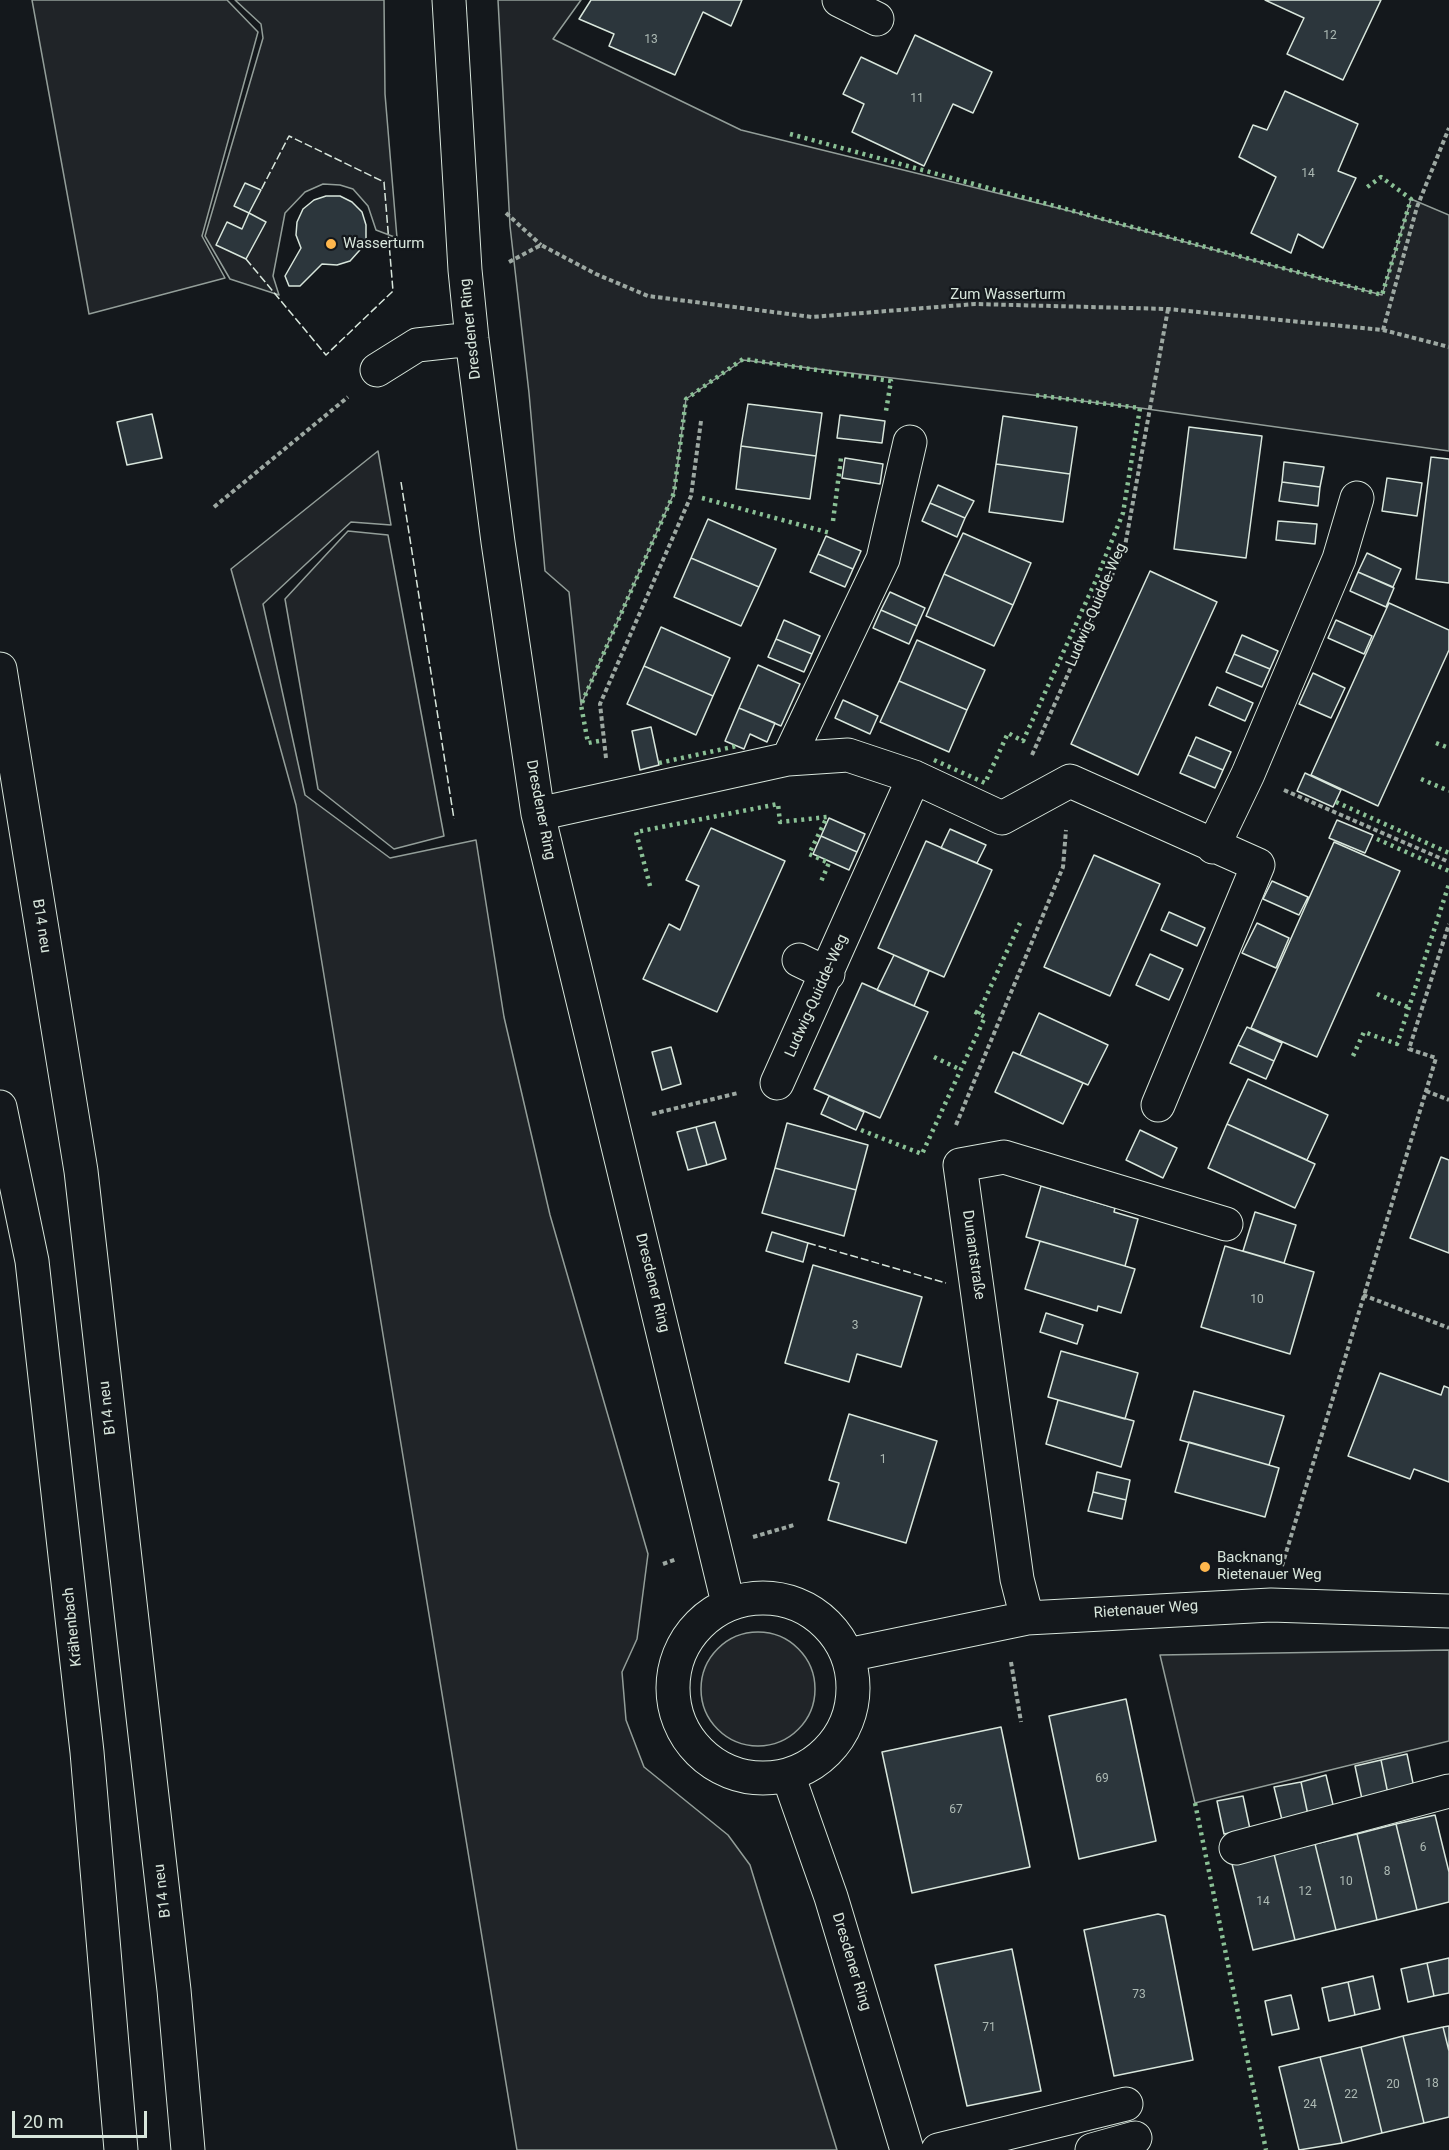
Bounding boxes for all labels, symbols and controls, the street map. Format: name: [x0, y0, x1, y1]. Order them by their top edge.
house number: 12: [1323, 29, 1337, 43]
house number: 13: [644, 33, 658, 47]
house number: 11: [910, 92, 924, 106]
house number: 14: [1301, 167, 1315, 181]
place label: Wasserturm: [343, 235, 425, 253]
marker: Wasserturm: [324, 237, 338, 251]
street label: Dresdener Ring: [457, 278, 485, 380]
street label: Zum Wasserturm: [950, 286, 1066, 304]
street label: Ludwig-Quidde-Weg: [1063, 540, 1131, 670]
street label: Dresdener Ring: [521, 758, 559, 862]
street label: B14 neu: [28, 898, 54, 954]
street label: Ludwig-Quidde-Weg: [782, 932, 852, 1060]
street label: Dunantstraße: [958, 1209, 988, 1301]
street label: Dresdener Ring: [631, 1232, 673, 1334]
house number: 10: [1250, 1293, 1264, 1307]
house number: 3: [852, 1319, 858, 1333]
street label: B14 neu: [96, 1380, 120, 1436]
house number: 1: [880, 1453, 886, 1467]
place label: Backnang Rietenauer Weg: [1217, 1549, 1322, 1584]
marker: Backnang Rietenauer Weg: [1198, 1560, 1212, 1574]
street label: Krähenbach: [60, 1586, 86, 1668]
street label: Rietenauer Weg: [1093, 1597, 1199, 1623]
house number: 69: [1095, 1772, 1109, 1786]
house number: 67: [949, 1803, 963, 1817]
house number: 6: [1420, 1841, 1426, 1855]
street label: B14 neu: [151, 1863, 175, 1919]
house number: 8: [1384, 1865, 1390, 1879]
house number: 10: [1339, 1875, 1353, 1889]
house number: 12: [1298, 1885, 1312, 1899]
house number: 14: [1256, 1895, 1270, 1909]
street label: Dresdener Ring: [828, 1911, 874, 2013]
house number: 73: [1132, 1988, 1146, 2002]
house number: 71: [982, 2021, 996, 2035]
house number: 18: [1425, 2077, 1439, 2091]
house number: 20: [1386, 2078, 1400, 2092]
house number: 22: [1344, 2088, 1358, 2102]
house number: 24: [1303, 2098, 1317, 2112]
scale bar: [15, 2099, 150, 2137]
text: 20 m: [23, 2111, 63, 2132]

